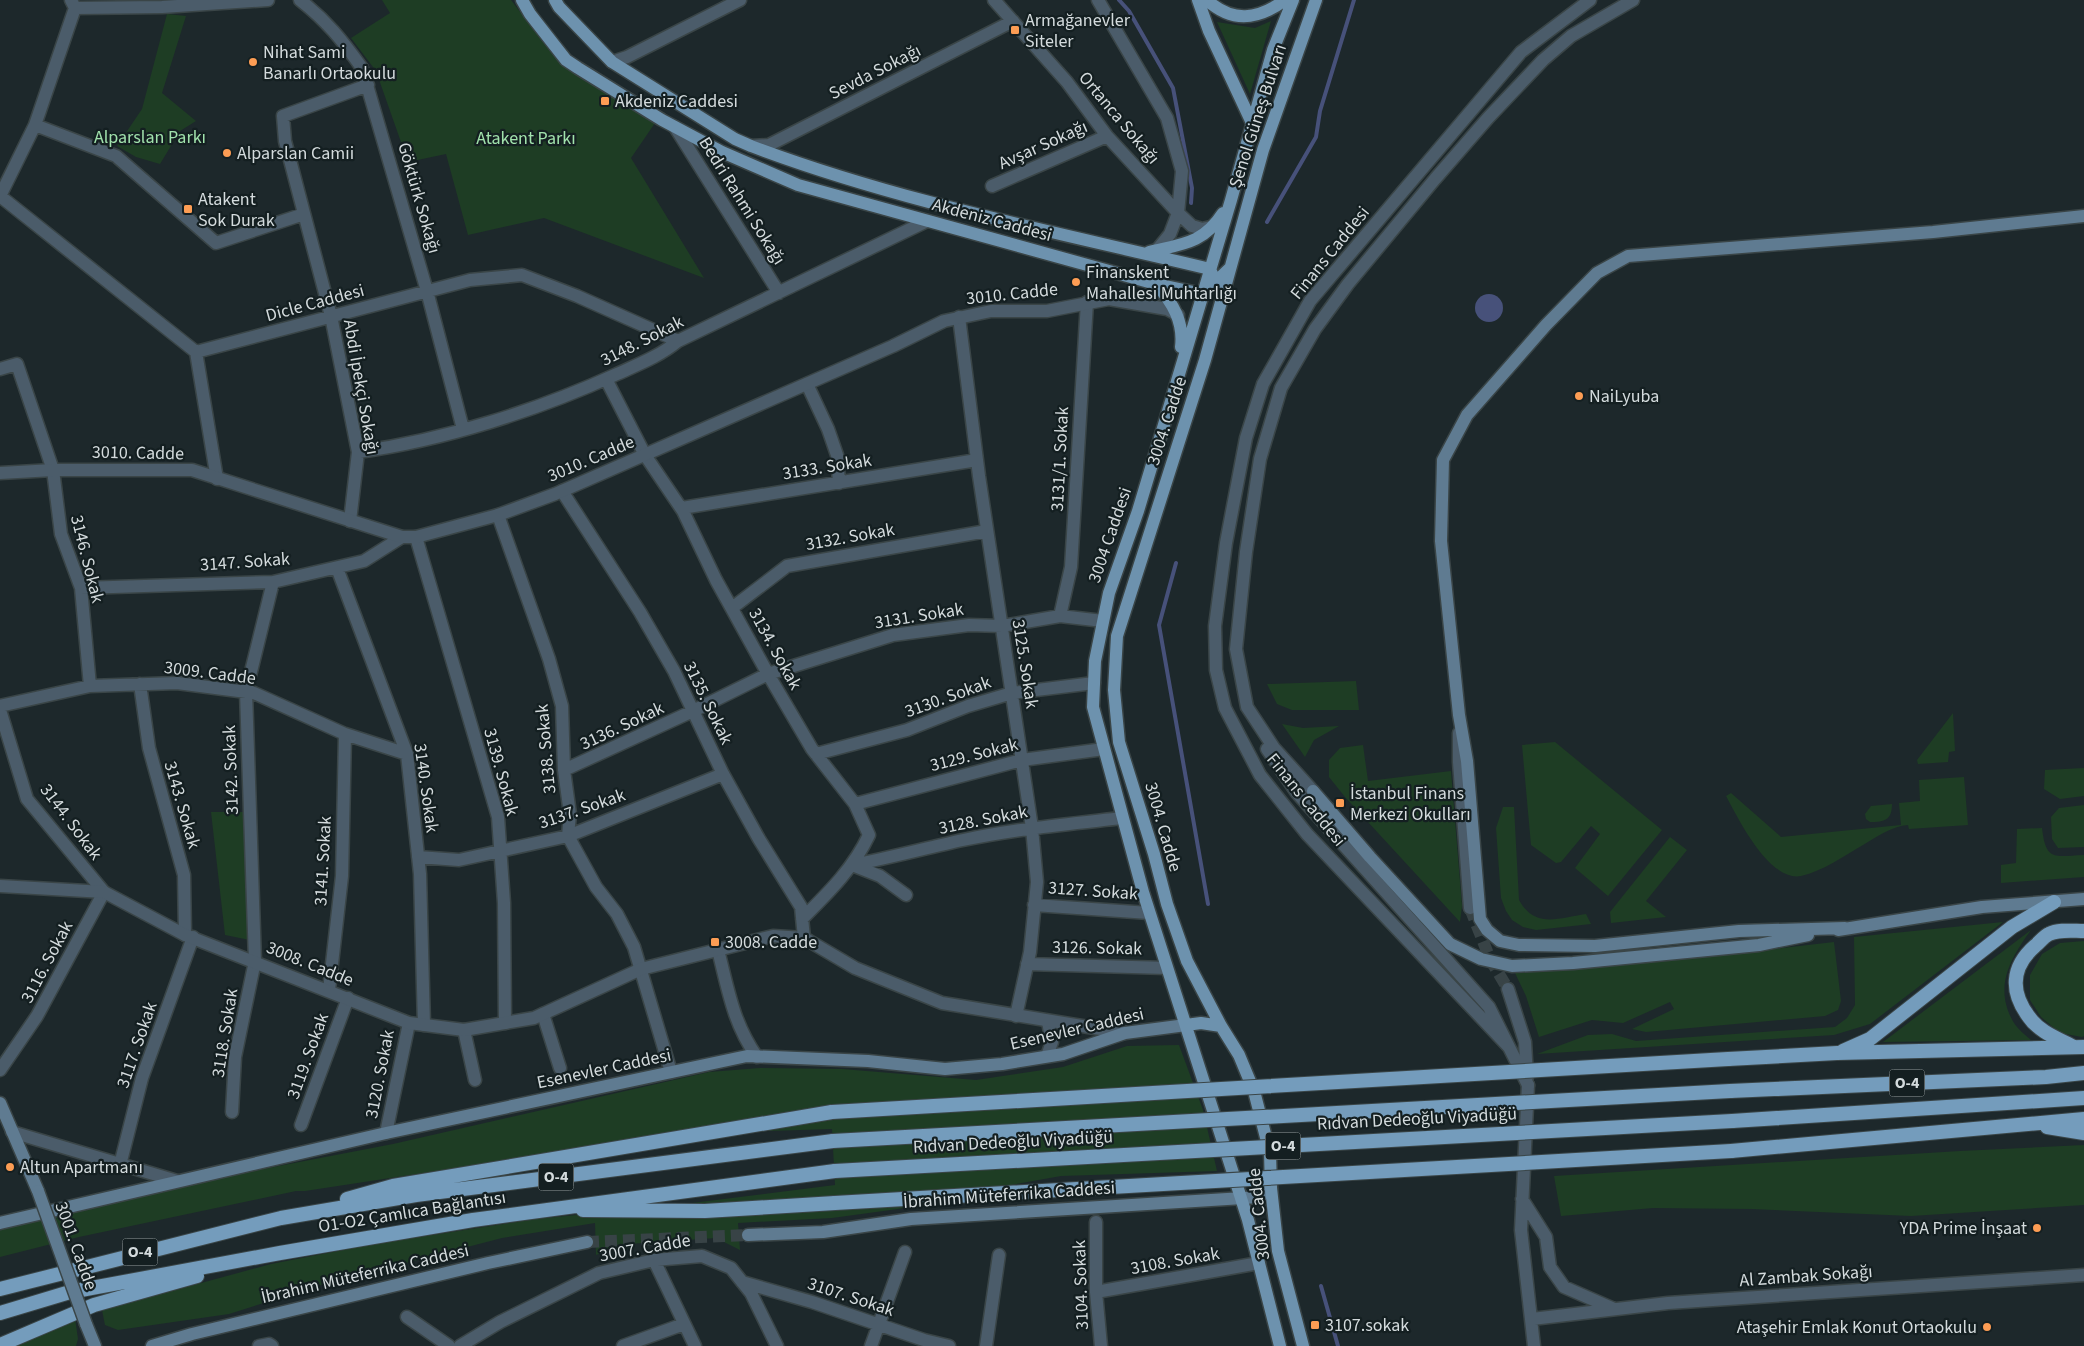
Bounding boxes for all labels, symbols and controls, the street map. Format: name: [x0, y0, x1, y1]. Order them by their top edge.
place label: Armağanevler Siteler: [1025, 8, 1131, 54]
marker: Armağanevler Siteler: [1009, 24, 1021, 36]
street label: Sevda Sokağı: [825, 38, 925, 106]
place label: Nihat Sami Banarlı Ortaokulu: [263, 40, 396, 86]
street label: Şenol Güneş Bulvarı: [1223, 41, 1293, 191]
marker: Nihat Sami Banarlı Ortaokulu: [247, 56, 259, 68]
street label: Ortanca Sokağı: [1073, 66, 1165, 170]
place label: Akdeniz Caddesi: [615, 89, 738, 114]
marker: Akdeniz Caddesi: [599, 95, 611, 107]
street label: Avşar Sokağı: [994, 114, 1092, 176]
park label: Alparslan Parkı: [94, 125, 206, 150]
park label: Atakent Parkı: [476, 126, 576, 151]
street label: Bedri Rahmi Sokağı: [693, 132, 791, 270]
street label: Göktürk Sokağı: [391, 139, 447, 257]
place label: Alparslan Camii: [237, 141, 354, 166]
marker: Alparslan Camii: [221, 147, 233, 159]
place label: Atakent Sok Durak: [198, 187, 275, 233]
street label: Akdeniz Caddesi: [929, 192, 1055, 248]
street label: Finans Caddesi: [1285, 201, 1375, 305]
marker: Atakent Sok Durak: [182, 203, 194, 215]
place label: Finanskent Mahallesi Muhtarlığı: [1086, 260, 1237, 306]
marker: Finanskent Mahallesi Muhtarlığı: [1070, 276, 1082, 288]
street label: 3010. Cadde: [965, 277, 1059, 311]
street label: Dicle Caddesi: [263, 278, 367, 328]
street label: 3148. Sokak: [596, 309, 688, 373]
street label: Abdi İpekçi Sokağı: [337, 317, 385, 457]
street label: 3004. Cadde: [1141, 373, 1193, 469]
place label: NaiLyuba: [1589, 384, 1659, 409]
marker: NaiLyuba: [1573, 390, 1585, 402]
street label: 3131/1. Sokak: [1045, 406, 1075, 512]
street label: 3010. Cadde: [544, 429, 638, 489]
street label: 3010. Cadde: [92, 440, 184, 466]
street label: 3133. Sokak: [781, 448, 873, 486]
street label: 3004 Caddesi: [1082, 484, 1138, 586]
street label: 3146. Sokak: [64, 512, 110, 606]
street label: 3132. Sokak: [804, 517, 897, 557]
street label: 3147. Sokak: [199, 546, 291, 578]
street label: 3131. Sokak: [873, 597, 965, 635]
street label: 3134. Sokak: [742, 604, 808, 694]
street label: 3125. Sokak: [1006, 618, 1044, 710]
street label: 3009. Cadde: [163, 655, 257, 691]
street label: 3135. Sokak: [677, 657, 739, 749]
street label: 3130. Sokak: [901, 670, 995, 724]
street label: 3136. Sokak: [576, 696, 668, 756]
street label: 3138. Sokak: [530, 703, 562, 795]
street label: 3142. Sokak: [217, 725, 245, 815]
street label: 3139. Sokak: [477, 725, 525, 819]
street label: 3129. Sokak: [927, 732, 1021, 778]
street label: 3140. Sokak: [407, 742, 445, 834]
street label: Finans Caddesi: [1261, 748, 1351, 852]
street label: 3143. Sokak: [158, 758, 206, 852]
street label: 3144. Sokak: [34, 779, 108, 866]
street label: 3004. Cadde: [1138, 779, 1188, 875]
place label: İstanbul Finans Merkezi Okulları: [1350, 781, 1471, 827]
street label: 3137. Sokak: [535, 783, 629, 835]
marker: İstanbul Finans Merkezi Okulları: [1334, 797, 1346, 809]
street label: 3128. Sokak: [936, 799, 1030, 841]
street label: 3141. Sokak: [308, 815, 338, 907]
street label: 3127. Sokak: [1047, 875, 1139, 907]
street label: 3116. Sokak: [15, 916, 79, 1008]
place label: 3008. Cadde: [725, 930, 817, 955]
street label: 3008. Cadde: [263, 935, 357, 993]
street label: 3126. Sokak: [1052, 935, 1142, 961]
marker: 3008. Cadde: [709, 936, 721, 948]
street label: 3118. Sokak: [206, 987, 244, 1079]
street label: 3117. Sokak: [111, 998, 163, 1092]
street label: Esenevler Caddesi: [1008, 1001, 1146, 1057]
street label: 3119. Sokak: [281, 1009, 335, 1103]
street label: 3120. Sokak: [359, 1027, 401, 1121]
street label: Esenevler Caddesi: [534, 1043, 674, 1095]
road number: O-4: [1890, 1070, 1924, 1096]
street label: Rıdvan Dedeoğlu Viyadüğü: [1316, 1101, 1518, 1137]
street label: Rıdvan Dedeoğlu Viyadüğü: [912, 1124, 1114, 1160]
road number: O-4: [1266, 1132, 1300, 1160]
place label: Altun Apartmanı: [20, 1155, 143, 1180]
marker: Altun Apartmanı: [4, 1161, 16, 1173]
road number: O-4: [538, 1164, 574, 1190]
street label: 3004. Cadde: [1242, 1167, 1276, 1261]
street label: İbrahim Müteferrika Caddesi: [902, 1175, 1116, 1215]
street label: O1-O2 Çamlıca Bağlantısı: [316, 1185, 508, 1239]
street label: 3001. Cadde: [48, 1198, 104, 1294]
place label: YDA Prime İnşaat: [1899, 1216, 2027, 1241]
marker: YDA Prime İnşaat: [2031, 1222, 2043, 1234]
street label: 3007. Cadde: [597, 1228, 693, 1268]
road number: O-4: [122, 1238, 158, 1266]
street label: İbrahim Müteferrika Caddesi: [259, 1238, 471, 1310]
street label: 3104. Sokak: [1067, 1240, 1095, 1330]
street label: 3108. Sokak: [1129, 1241, 1222, 1281]
street label: Al Zambak Sokağı: [1739, 1259, 1873, 1293]
street label: 3107. Sokak: [804, 1271, 898, 1323]
place label: 3107.sokak: [1325, 1313, 1409, 1338]
place label: Ataşehir Emlak Konut Ortaokulu: [1737, 1315, 1977, 1340]
marker: 3107.sokak: [1309, 1319, 1321, 1331]
marker: Ataşehir Emlak Konut Ortaokulu: [1981, 1321, 1993, 1333]

